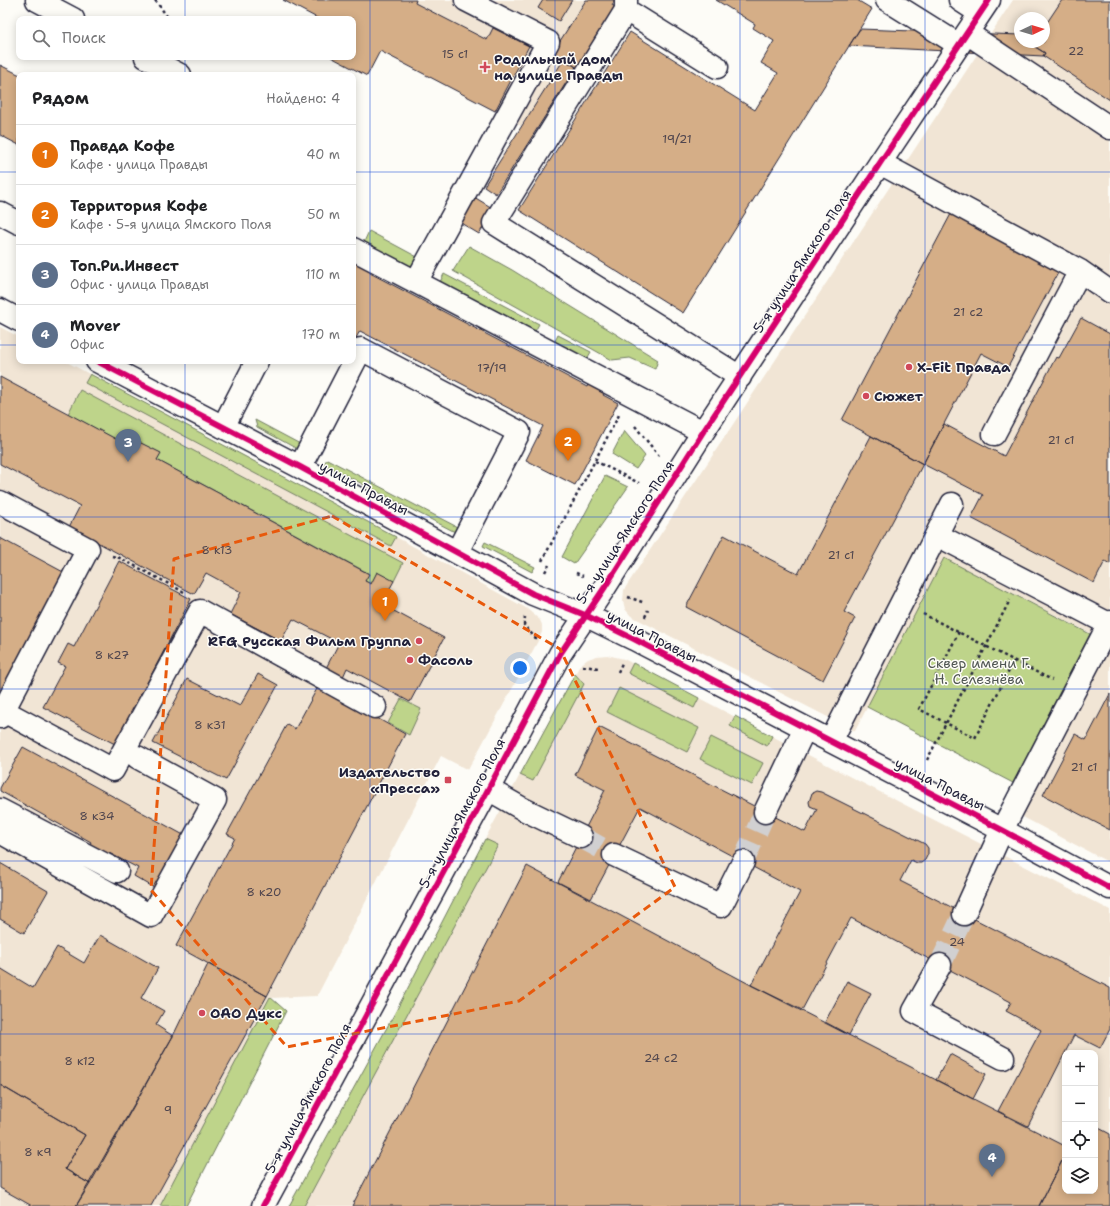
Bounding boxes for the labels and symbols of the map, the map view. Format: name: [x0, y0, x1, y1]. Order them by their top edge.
north arrow: [1014, 12, 1050, 48]
house number: 22: [1068, 43, 1084, 59]
house number: 15 с1: [442, 46, 468, 62]
place label: Родильный дом на улице Правды: [494, 50, 623, 84]
marker: Родильный дом на улице Правды: [479, 61, 491, 73]
house number: 19/21: [662, 131, 692, 147]
street label: 5-я улица Ямского Поля: [749, 186, 855, 336]
house number: 21 с2: [953, 304, 983, 320]
place label: X-Fit Правда: [917, 358, 1011, 376]
house number: 17/19: [477, 360, 507, 376]
marker: X-Fit Правда: [904, 362, 914, 372]
place label: Сюжет: [874, 387, 923, 405]
marker: Сюжет: [861, 391, 871, 401]
pin: 2: [555, 428, 581, 461]
pin: 3: [115, 429, 141, 462]
house number: 21 с1: [1047, 432, 1075, 448]
street label: улица Правды: [316, 457, 412, 519]
street label: 5-я улица Ямского Поля: [572, 457, 678, 607]
house number: 8 к13: [201, 542, 233, 558]
house number: 21 с1: [827, 547, 855, 563]
pin: 1: [372, 588, 398, 621]
street label: улица Правды: [604, 606, 700, 666]
place label: RFG Русская Фильм Группа: [208, 632, 411, 650]
marker: RFG Русская Фильм Группа: [414, 636, 424, 646]
house number: 8 к27: [95, 647, 129, 663]
place label: Фасоль: [418, 651, 473, 669]
park label: Сквер имени Г. Н. Селезнёва: [928, 654, 1030, 688]
marker: Фасоль: [405, 655, 415, 665]
your location: [510, 658, 530, 678]
house number: 8 к31: [194, 717, 226, 733]
street label: 5-я улица Ямского Поля: [415, 735, 509, 891]
street label: улица Правды: [892, 754, 988, 814]
house number: 21 с1: [1070, 759, 1098, 775]
place label: Издательство «Пресса»: [339, 763, 440, 797]
marker: Издательство «Пресса»: [443, 775, 453, 785]
house number: 8 к34: [80, 808, 114, 824]
house number: 8 к20: [247, 884, 281, 900]
house number: 24: [949, 934, 965, 950]
place label: OAO Дукс: [210, 1004, 282, 1022]
marker: OAO Дукс: [197, 1008, 207, 1018]
street label: 5-я улица Ямского Поля: [261, 1020, 355, 1176]
house number: 24 с2: [644, 1050, 678, 1066]
house number: 8 к12: [65, 1053, 95, 1069]
house number: 9: [164, 1102, 172, 1118]
house number: 8 к9: [24, 1144, 52, 1160]
pin: 4: [979, 1144, 1005, 1177]

